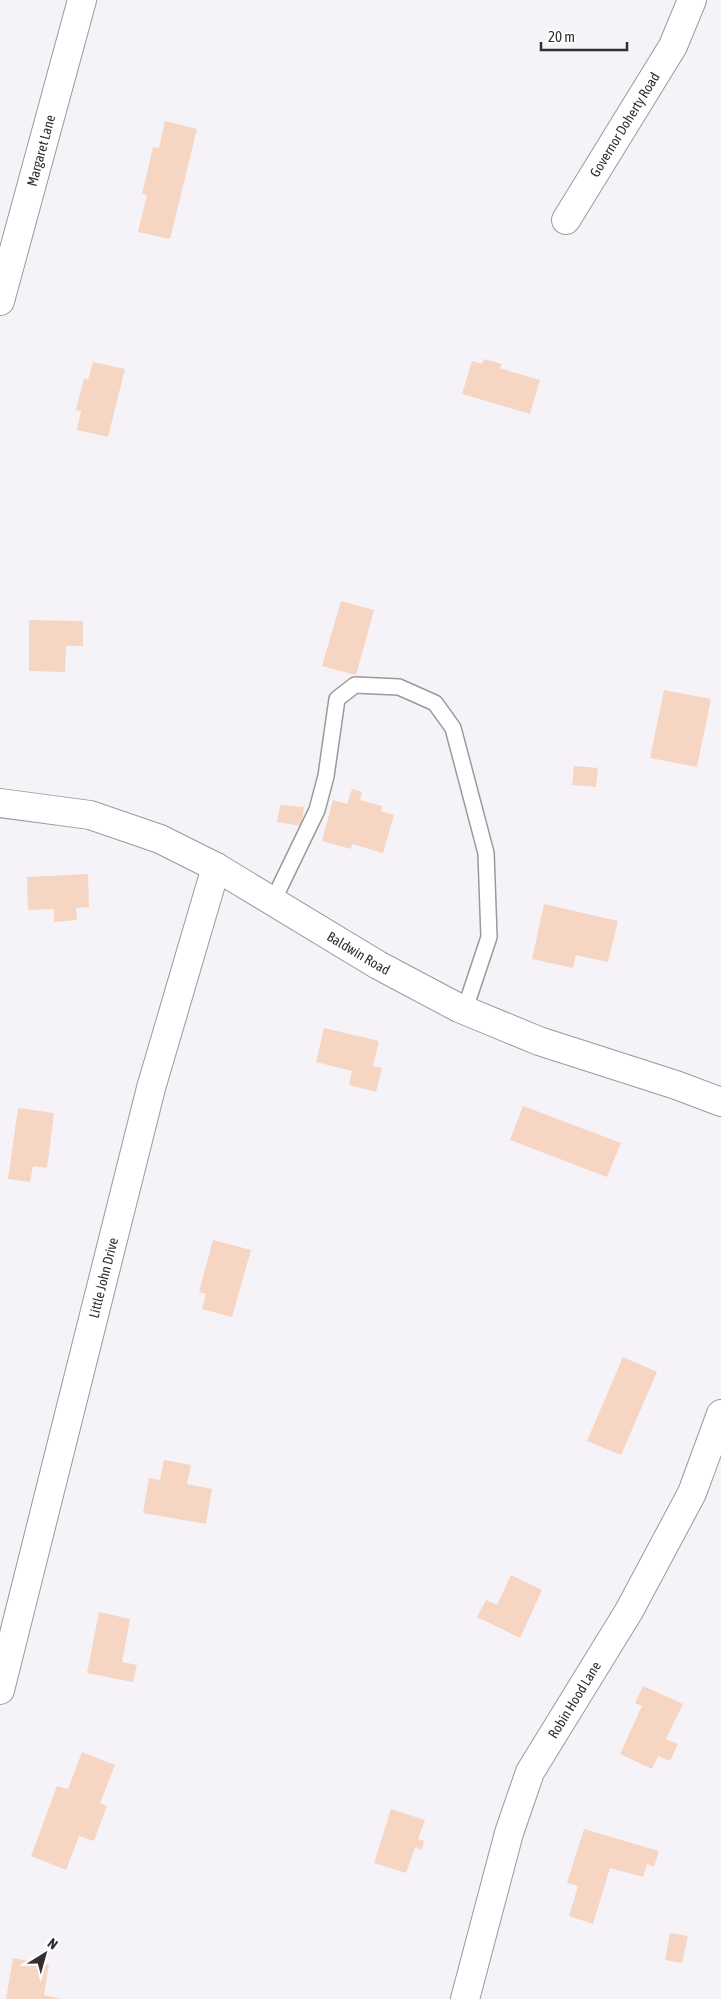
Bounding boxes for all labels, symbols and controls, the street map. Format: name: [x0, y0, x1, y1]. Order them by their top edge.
scale bar: [541, 20, 627, 52]
text: 20 m: [548, 28, 575, 45]
street label: Governor Doherty Road: [587, 69, 663, 180]
street label: Margaret Lane: [24, 113, 58, 188]
street label: Baldwin Road: [324, 928, 393, 978]
street label: Little John Drive: [86, 1236, 121, 1320]
street label: Robin Hood Lane: [545, 1658, 604, 1741]
north arrow: [20, 1929, 70, 1979]
text: N: [45, 1935, 61, 1952]

